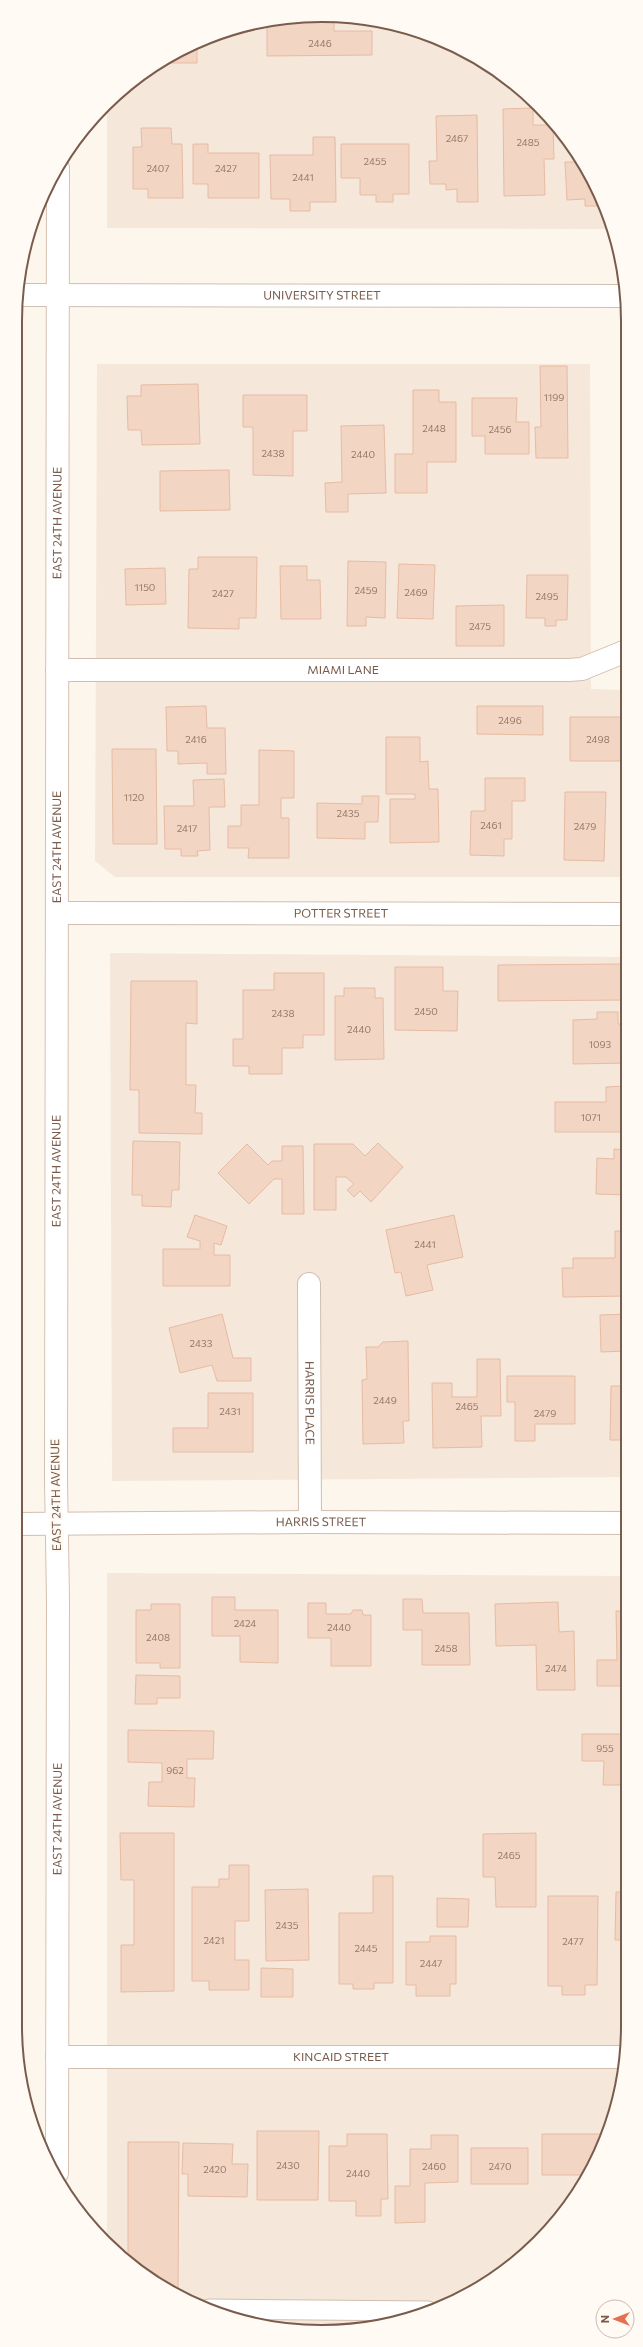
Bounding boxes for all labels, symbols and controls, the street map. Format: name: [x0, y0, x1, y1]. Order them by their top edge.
house number: 2446: [308, 37, 332, 49]
house number: 2467: [446, 132, 468, 144]
house number: 2485: [516, 136, 540, 148]
house number: 2455: [364, 155, 387, 167]
house number: 2407: [146, 162, 170, 174]
house number: 2427: [215, 162, 237, 174]
house number: 2441: [292, 171, 314, 183]
street label: UNIVERSITY STREET: [263, 287, 381, 302]
house number: 1199: [544, 391, 564, 403]
house number: 2448: [422, 422, 446, 434]
house number: 2456: [488, 423, 512, 435]
house number: 2438: [261, 447, 285, 459]
house number: 2440: [351, 448, 375, 460]
street label: EAST 24TH AVENUE: [49, 467, 64, 579]
house number: 1150: [135, 581, 155, 593]
house number: 2459: [354, 584, 378, 596]
house number: 2469: [404, 586, 428, 598]
house number: 2427: [212, 587, 234, 599]
house number: 2495: [535, 590, 559, 602]
house number: 2475: [469, 620, 491, 632]
street label: MIAMI LANE: [307, 662, 379, 676]
house number: 2496: [498, 714, 522, 726]
house number: 2416: [185, 733, 207, 745]
house number: 2498: [586, 733, 610, 745]
street label: EAST 24TH AVENUE: [49, 791, 63, 903]
house number: 1120: [124, 791, 144, 803]
house number: 2435: [337, 807, 360, 819]
house number: 2461: [480, 819, 502, 831]
house number: 2479: [574, 820, 596, 832]
house number: 2417: [177, 822, 197, 834]
street label: POTTER STREET: [294, 905, 389, 920]
house number: 2450: [414, 1005, 438, 1017]
house number: 2438: [271, 1007, 295, 1019]
house number: 2440: [347, 1023, 371, 1035]
house number: 1093: [589, 1038, 612, 1050]
house number: 1071: [581, 1111, 601, 1123]
street label: EAST 24TH AVENUE: [48, 1115, 63, 1227]
house number: 2441: [414, 1238, 436, 1250]
house number: 2433: [190, 1337, 213, 1349]
street label: HARRIS PLACE: [303, 1361, 318, 1445]
house number: 2449: [373, 1394, 397, 1406]
house number: 2465: [455, 1400, 479, 1412]
house number: 2431: [219, 1405, 241, 1417]
house number: 2479: [534, 1407, 556, 1419]
street label: EAST 24TH AVENUE: [47, 1439, 63, 1551]
street label: HARRIS STREET: [276, 1514, 367, 1528]
house number: 2424: [234, 1617, 256, 1629]
house number: 2440: [327, 1621, 351, 1633]
house number: 2408: [146, 1631, 170, 1643]
house number: 2458: [434, 1642, 458, 1654]
house number: 2474: [545, 1662, 567, 1674]
house number: 955: [596, 1742, 614, 1754]
street label: EAST 24TH AVENUE: [50, 1763, 64, 1875]
house number: 962: [166, 1764, 184, 1776]
house number: 2465: [497, 1849, 521, 1861]
house number: 2435: [276, 1919, 299, 1931]
house number: 2421: [203, 1934, 225, 1946]
house number: 2477: [562, 1935, 584, 1947]
house number: 2445: [354, 1942, 378, 1954]
house number: 2447: [420, 1957, 442, 1969]
street label: KINCAID STREET: [293, 2049, 389, 2063]
house number: 2430: [276, 2159, 300, 2171]
house number: 2460: [422, 2160, 446, 2172]
house number: 2470: [489, 2160, 511, 2172]
house number: 2420: [203, 2163, 227, 2175]
house number: 2440: [346, 2167, 370, 2179]
north arrow: [595, 2299, 635, 2339]
text: N: [598, 2315, 611, 2323]

